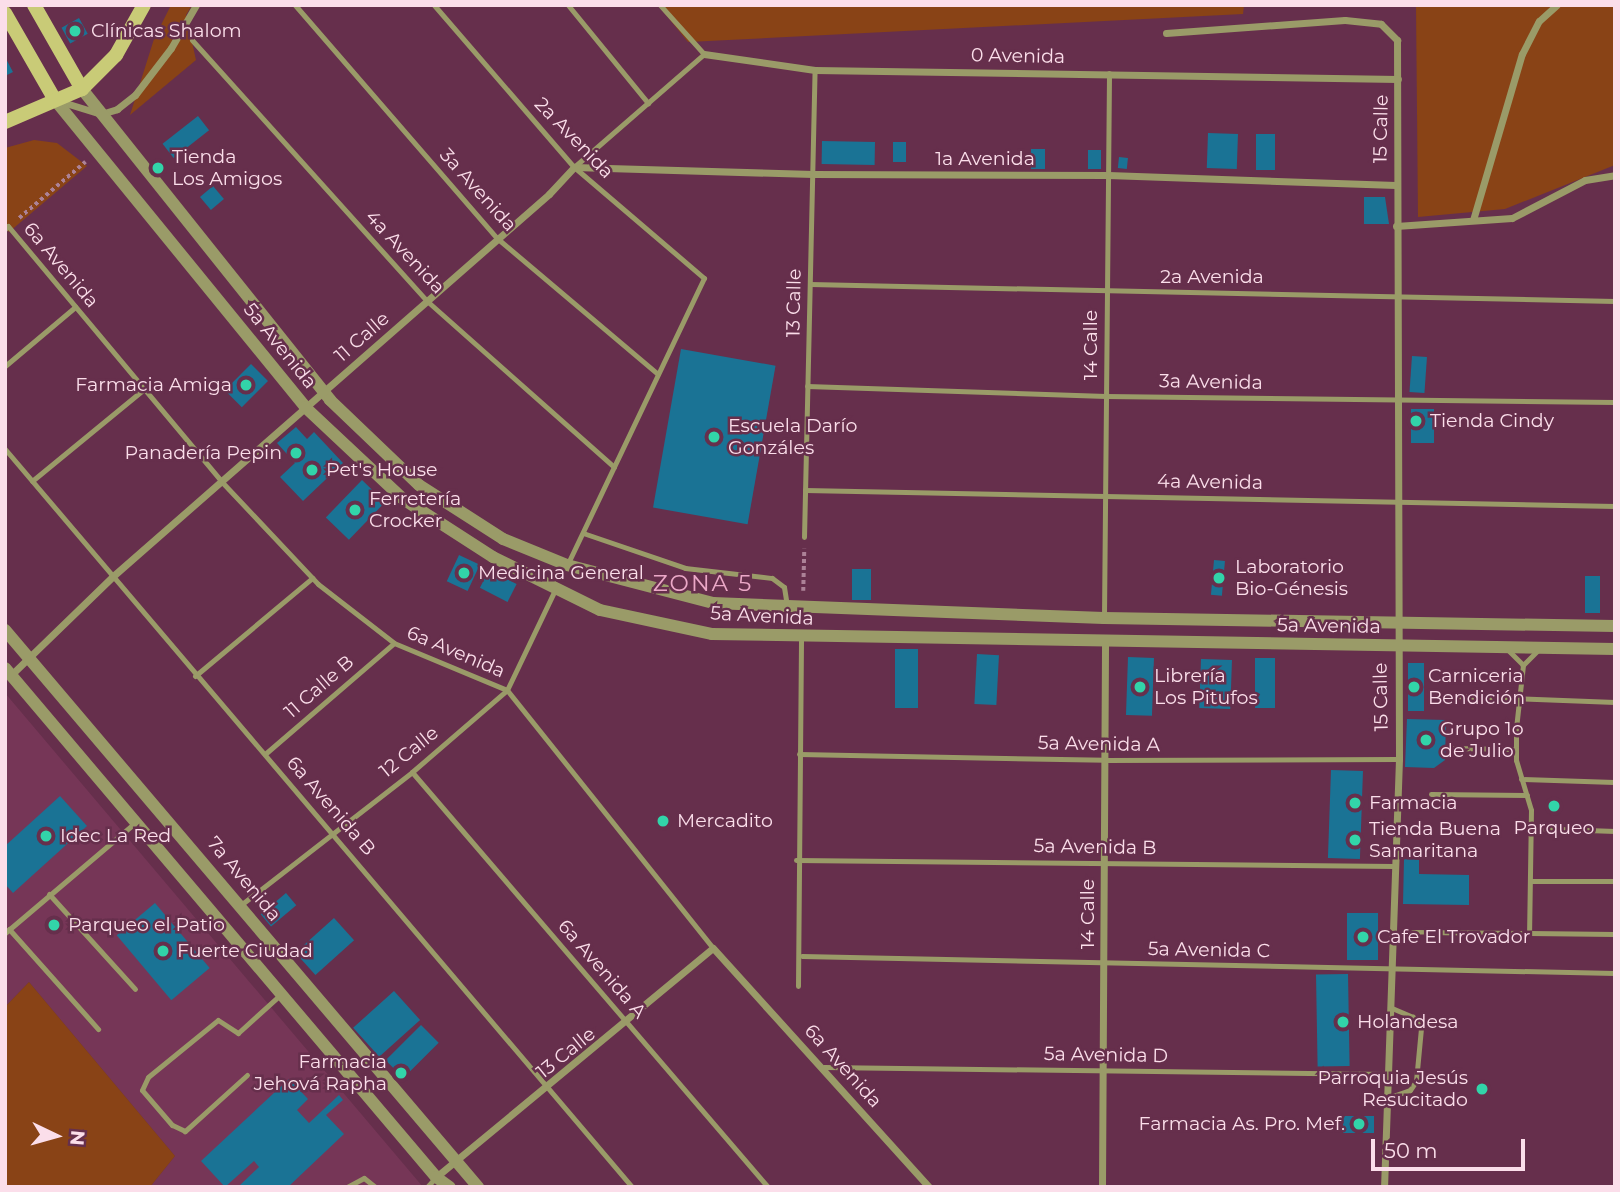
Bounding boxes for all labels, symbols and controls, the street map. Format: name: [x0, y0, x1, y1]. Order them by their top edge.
place label: Clínicas Shalom: [91, 20, 242, 42]
marker: Clínicas Shalom: [65, 21, 85, 41]
street label: 0 Avenida: [971, 44, 1065, 68]
street label: 2a Avenida: [530, 93, 618, 183]
street label: 15 Calle: [1369, 94, 1393, 164]
street label: 3a Avenida: [435, 144, 521, 236]
place label: Tienda Los Amigos: [172, 146, 282, 190]
street label: 1a Avenida: [935, 148, 1035, 170]
marker: Tienda Los Amigos: [150, 160, 166, 176]
street label: 4a Avenida: [361, 205, 449, 299]
street label: 6a Avenida: [19, 218, 103, 312]
street label: 2a Avenida: [1160, 266, 1264, 288]
street label: 13 Calle: [782, 268, 806, 338]
street label: 5a Avenida: [239, 299, 321, 393]
street label: 11 Calle: [330, 307, 394, 367]
street label: 14 Calle: [1080, 310, 1102, 380]
street label: 3a Avenida: [1159, 370, 1263, 394]
place label: Farmacia Amiga: [75, 374, 232, 396]
marker: Farmacia Amiga: [238, 377, 254, 393]
place label: Tienda Cindy: [1430, 410, 1554, 432]
marker: Tienda Cindy: [1408, 413, 1424, 429]
place label: Escuela Darío Gonzáles: [728, 415, 857, 459]
marker: Escuela Darío Gonzáles: [706, 429, 722, 445]
place label: Panadería Pepin: [125, 442, 282, 464]
marker: Panadería Pepin: [288, 445, 304, 461]
place label: Pet's House: [326, 459, 438, 481]
marker: Pet's House: [304, 462, 320, 478]
street label: 4a Avenida: [1157, 470, 1263, 494]
place label: Ferretería Crocker: [369, 488, 461, 532]
marker: Ferretería Crocker: [347, 502, 363, 518]
place label: Laboratorio Bio-Génesis: [1235, 556, 1348, 600]
place label: Medicina General: [478, 562, 644, 584]
marker: Medicina General: [456, 565, 472, 581]
marker: Laboratorio Bio-Génesis: [1209, 568, 1229, 588]
district label: ZONA 5: [654, 569, 752, 597]
street label: 5a Avenida: [710, 602, 814, 630]
street label: 5a Avenida: [1277, 614, 1381, 638]
street label: 6a Avenida: [403, 621, 509, 683]
street label: 11 Calle B: [280, 651, 358, 723]
street label: 15 Calle: [1369, 662, 1393, 732]
place label: Librería Los Pitufos: [1154, 665, 1258, 709]
place label: Carniceria Bendición: [1428, 665, 1525, 709]
marker: Librería Los Pitufos: [1132, 679, 1148, 695]
marker: Carniceria Bendición: [1406, 679, 1422, 695]
place label: Grupo 1o de Julio: [1440, 718, 1524, 762]
street label: 12 Calle: [375, 721, 443, 783]
street label: 5a Avenida A: [1038, 732, 1160, 756]
marker: Grupo 1o de Julio: [1418, 732, 1434, 748]
street label: 6a Avenida B: [282, 752, 380, 860]
place label: Farmacia: [1369, 792, 1458, 814]
marker: Farmacia: [1347, 795, 1363, 811]
marker: Parqueo: [1546, 798, 1562, 814]
place label: Mercadito: [677, 810, 773, 832]
marker: Mercadito: [655, 813, 671, 829]
place label: Parqueo: [1514, 817, 1594, 839]
place label: Tienda Buena Samaritana: [1369, 818, 1501, 862]
place label: Idec La Red: [60, 825, 171, 847]
marker: Idec La Red: [38, 828, 54, 844]
street label: 7a Avenida: [202, 832, 286, 926]
marker: Tienda Buena Samaritana: [1347, 832, 1363, 848]
street label: 5a Avenida B: [1033, 835, 1157, 859]
street label: 14 Calle: [1077, 879, 1099, 949]
place label: Parqueo el Patio: [68, 914, 225, 936]
street label: 6a Avenida A: [553, 915, 651, 1023]
marker: Parqueo el Patio: [46, 917, 62, 933]
place label: Cafe El Trovador: [1377, 926, 1530, 948]
marker: Cafe El Trovador: [1355, 929, 1371, 945]
street label: 5a Avenida C: [1148, 938, 1270, 962]
place label: Fuerte Ciudad: [177, 940, 313, 962]
marker: Fuerte Ciudad: [155, 943, 171, 959]
place label: Holandesa: [1357, 1011, 1458, 1033]
marker: Holandesa: [1335, 1014, 1351, 1030]
street label: 6a Avenida: [800, 1020, 886, 1112]
street label: 13 Calle: [532, 1022, 600, 1084]
street label: 5a Avenida D: [1044, 1043, 1168, 1067]
place label: Farmacia Jehová Rapha: [254, 1051, 387, 1095]
marker: Farmacia Jehová Rapha: [393, 1065, 409, 1081]
place label: Parroquia Jesús Resucitado: [1317, 1067, 1468, 1111]
marker: Parroquia Jesús Resucitado: [1474, 1081, 1490, 1097]
north arrow: [21, 1101, 91, 1171]
place label: Farmacia As. Pro. Mef.: [1139, 1113, 1345, 1135]
marker: Farmacia As. Pro. Mef.: [1351, 1116, 1367, 1132]
scale bar: [1375, 1126, 1529, 1170]
text: N: [65, 1129, 90, 1147]
text: 50 m: [1384, 1138, 1438, 1163]

